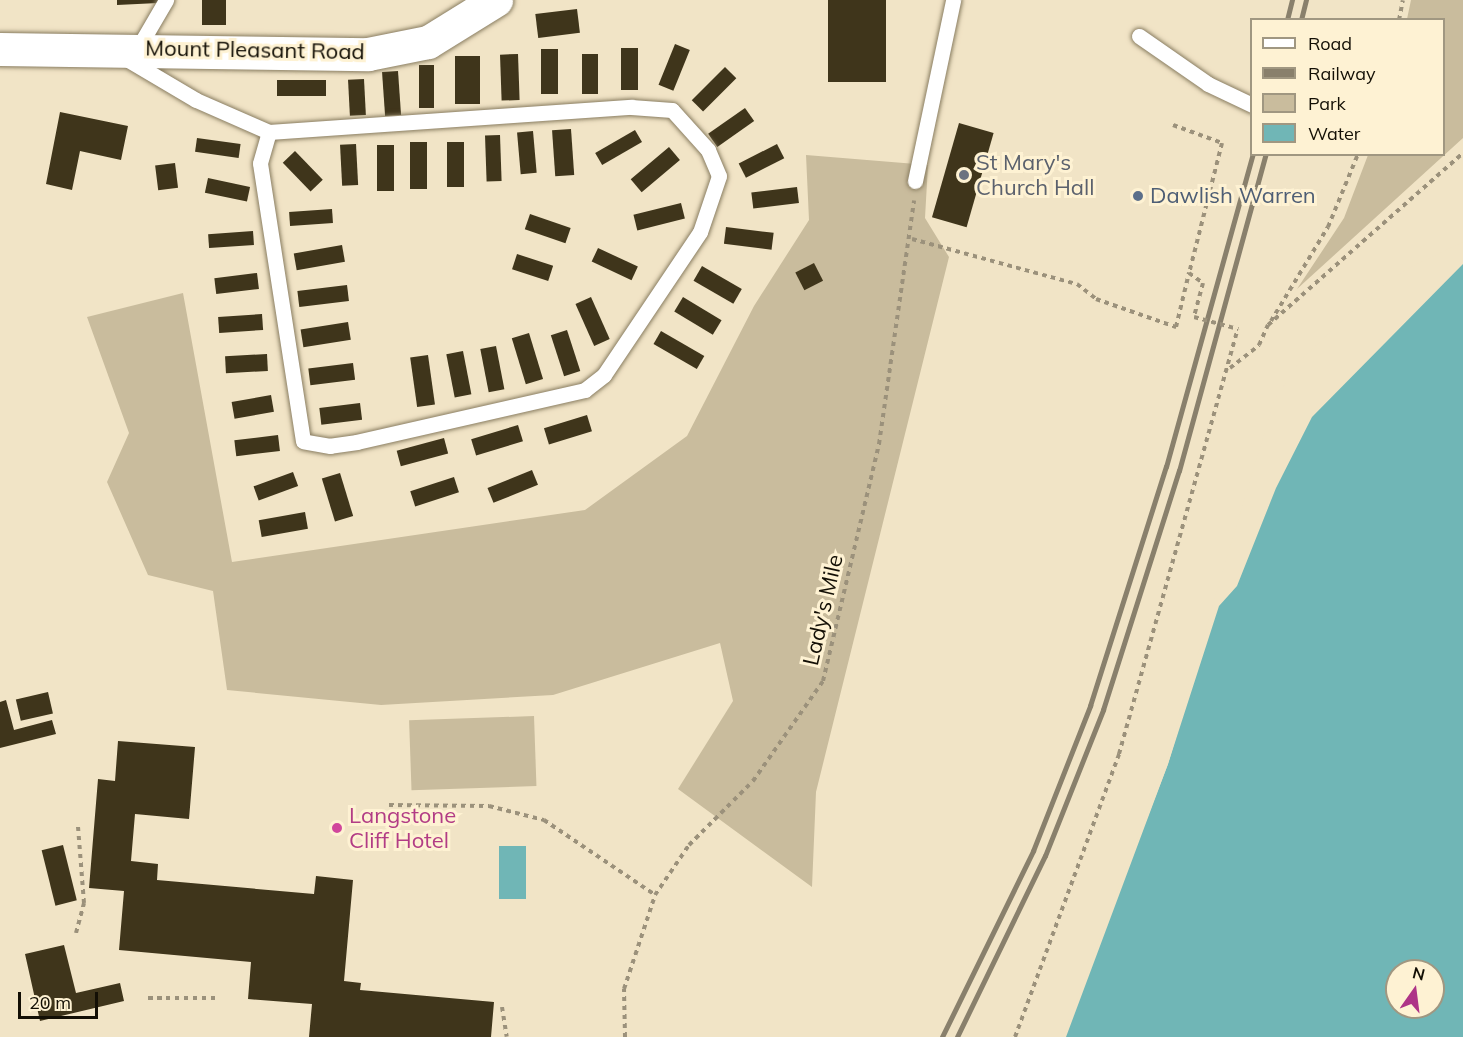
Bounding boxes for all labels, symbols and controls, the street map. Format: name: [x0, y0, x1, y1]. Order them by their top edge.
legend: [1250, 18, 1445, 156]
text: Road: [1308, 32, 1352, 55]
street label: Mount Pleasant Road: [145, 35, 365, 65]
text: Railway: [1308, 62, 1376, 85]
text: Park: [1308, 92, 1346, 115]
text: Water: [1308, 122, 1360, 145]
place label: St Mary's Church Hall: [976, 149, 1095, 200]
marker: St Mary's Church Hall: [957, 168, 971, 182]
place label: Dawlish Warren: [1150, 183, 1316, 209]
marker: Dawlish Warren: [1131, 189, 1145, 203]
street label: Lady's Mile: [797, 552, 849, 668]
place label: Langstone Cliff Hotel: [349, 802, 456, 854]
marker: Langstone Cliff Hotel: [330, 821, 344, 835]
north arrow: [1385, 959, 1445, 1019]
text: N: [1411, 962, 1427, 985]
scale bar: [21, 980, 100, 1018]
text: 20 m: [29, 991, 71, 1014]

